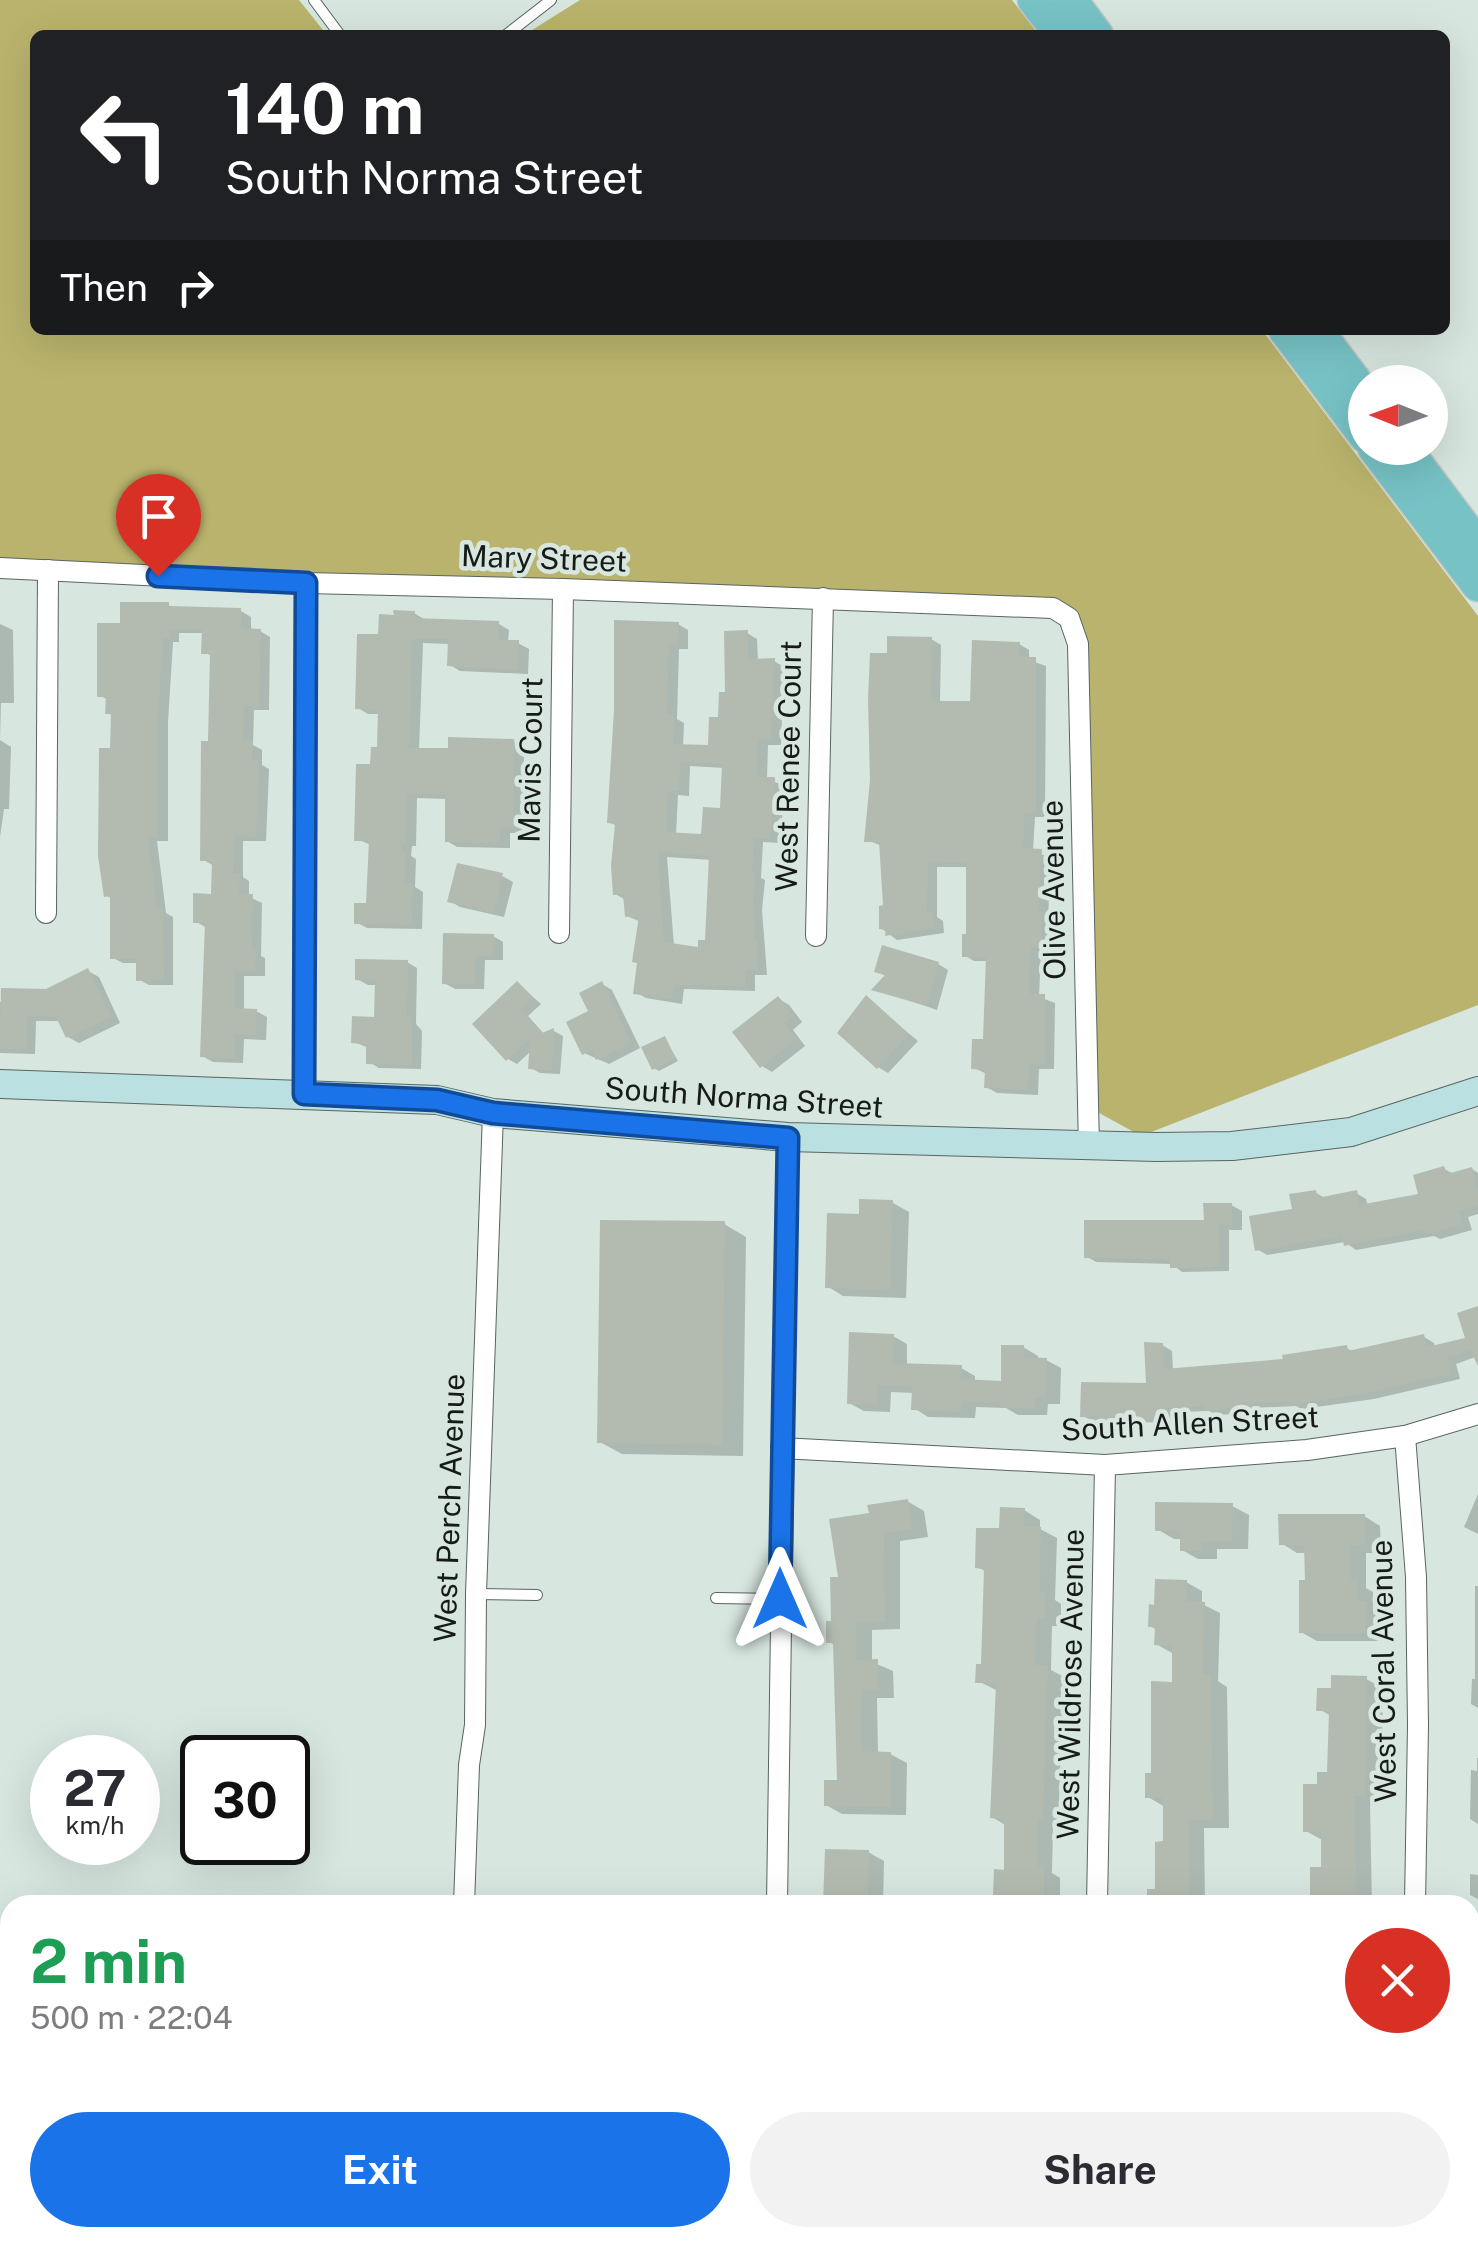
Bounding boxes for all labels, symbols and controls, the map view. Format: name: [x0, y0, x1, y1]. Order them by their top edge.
text: 140 m: [225, 67, 424, 150]
icon: left: [60, 70, 190, 200]
text: South Norma Street: [225, 151, 644, 204]
icon: right: [168, 260, 223, 315]
text: Then: [60, 265, 148, 310]
north arrow: [1348, 365, 1448, 465]
map controls: [1348, 365, 1448, 465]
pin: [116, 474, 201, 577]
icon: arrive: [131, 489, 186, 544]
street label: Mary Street: [460, 537, 628, 579]
street label: West Renee Court: [768, 640, 808, 892]
street label: Mavis Court: [511, 677, 549, 843]
street label: Olive Avenue: [1033, 800, 1073, 980]
street label: South Norma Street: [604, 1069, 885, 1125]
street label: West Perch Avenue: [426, 1373, 472, 1643]
street label: South Allen Street: [1060, 1398, 1320, 1448]
street label: West Wildrose Avenue: [1049, 1528, 1091, 1840]
street label: West Coral Avenue: [1363, 1539, 1403, 1803]
position arrow: [728, 1547, 832, 1651]
speed limit sign: 30: [180, 1735, 310, 1865]
text: 27: [63, 1758, 127, 1817]
text: km/h: [66, 1810, 124, 1840]
text: 2 min: [30, 1926, 187, 1997]
button: close: [1345, 1928, 1450, 2033]
text: 500 m · 22:04: [30, 1999, 233, 2036]
button: Exit: [30, 2112, 730, 2227]
button: Share: [750, 2112, 1450, 2227]

